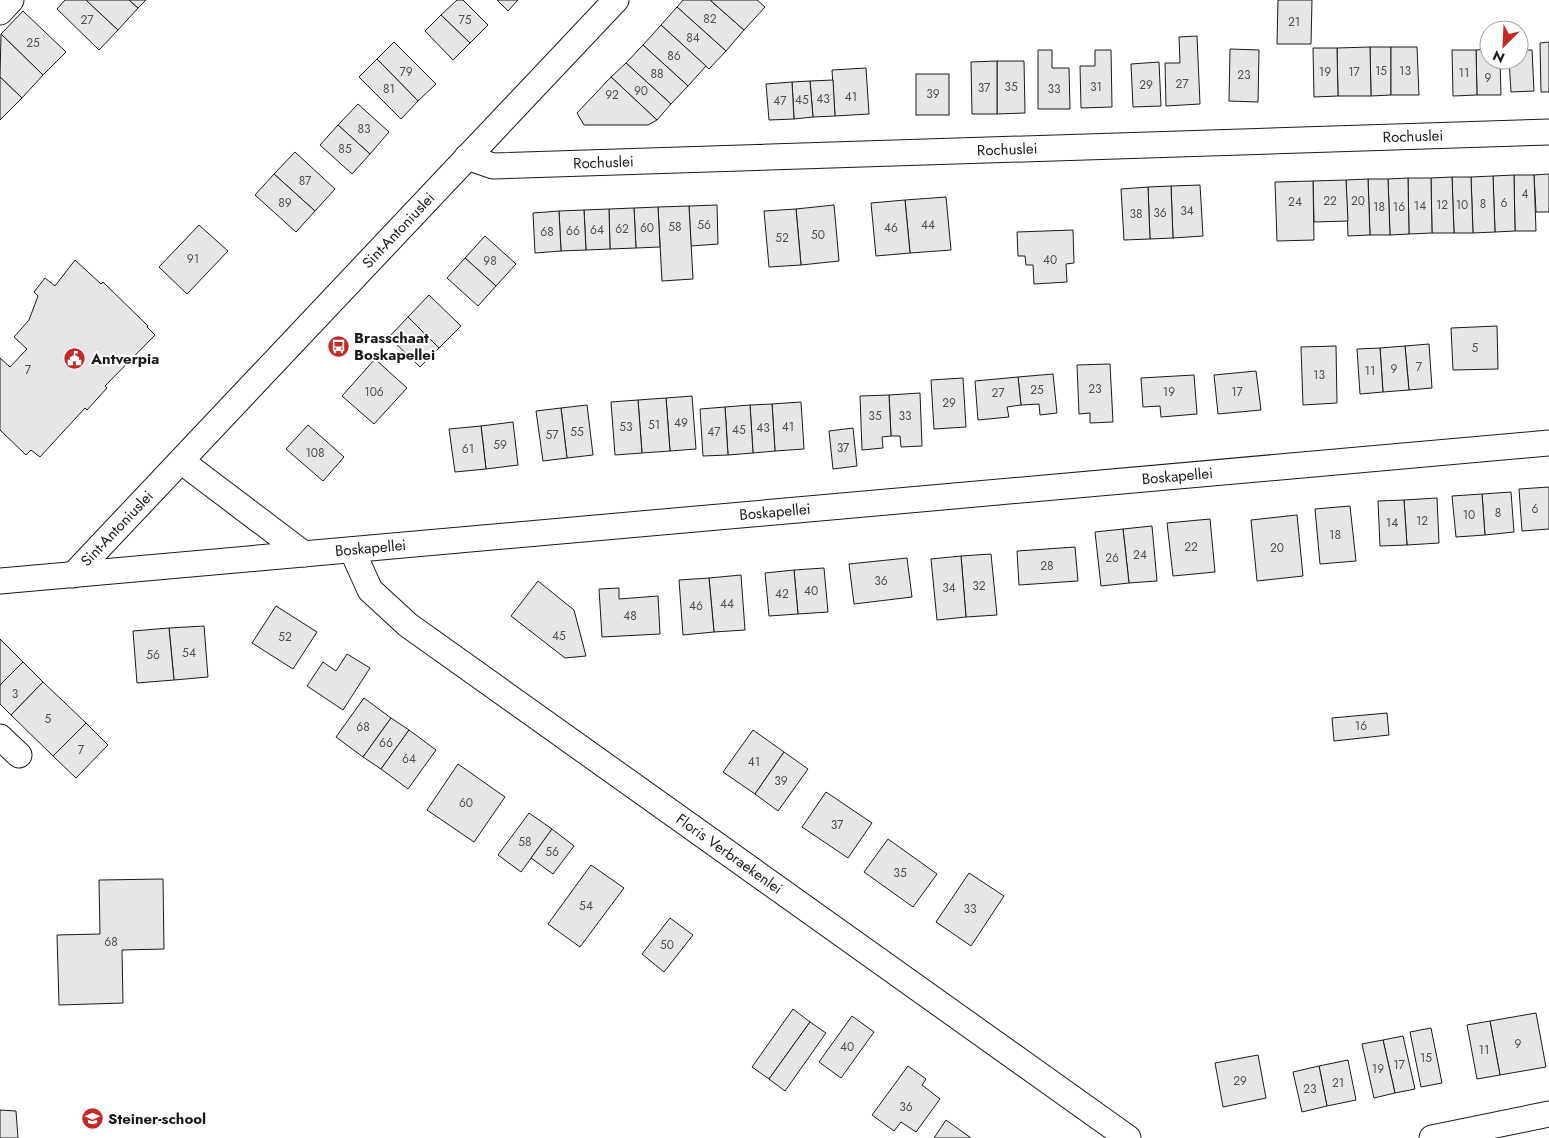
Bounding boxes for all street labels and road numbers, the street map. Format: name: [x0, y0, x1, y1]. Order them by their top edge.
street label: Rochuslei: [1382, 124, 1444, 148]
street label: Rochuslei: [977, 137, 1038, 161]
street label: Rochuslei: [573, 150, 634, 174]
street label: Sint-Antoniuslei: [357, 187, 440, 273]
street label: Boskapellei: [1141, 462, 1214, 490]
street label: Sint-Antoniuslei: [76, 486, 158, 571]
street label: Boskapellei: [738, 498, 811, 526]
street label: Boskapellei: [334, 534, 407, 562]
street label: Floris Verbraekenlei: [672, 808, 787, 899]

